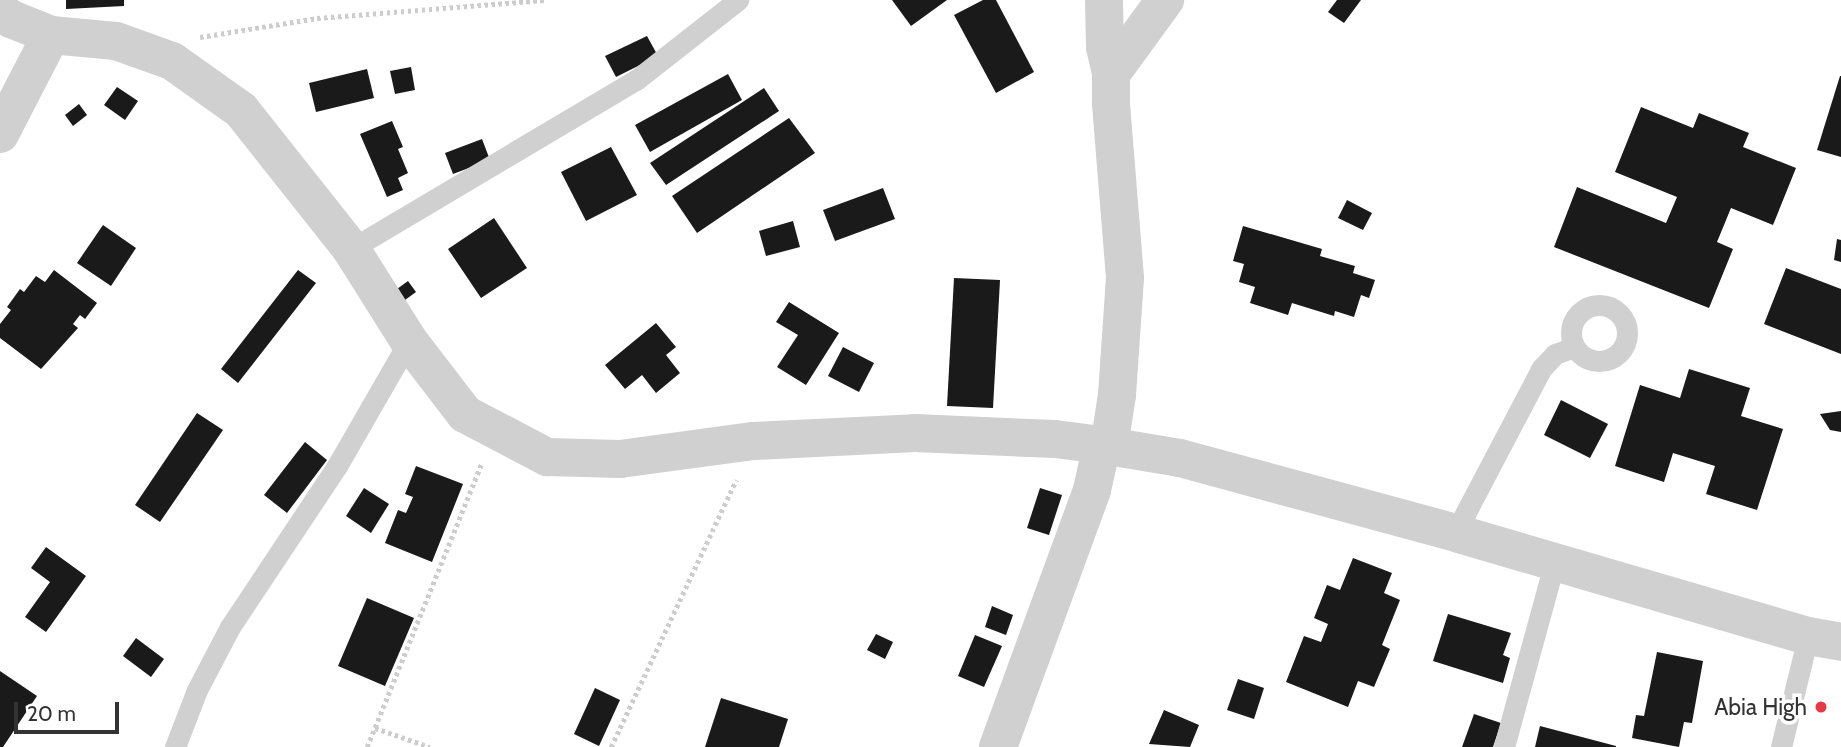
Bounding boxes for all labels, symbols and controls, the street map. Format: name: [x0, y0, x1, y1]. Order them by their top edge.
scale bar: [18, 688, 122, 732]
place label: Abia High: [1714, 693, 1807, 721]
marker: Abia High: [1813, 699, 1829, 715]
text: 20 m: [27, 701, 76, 726]

